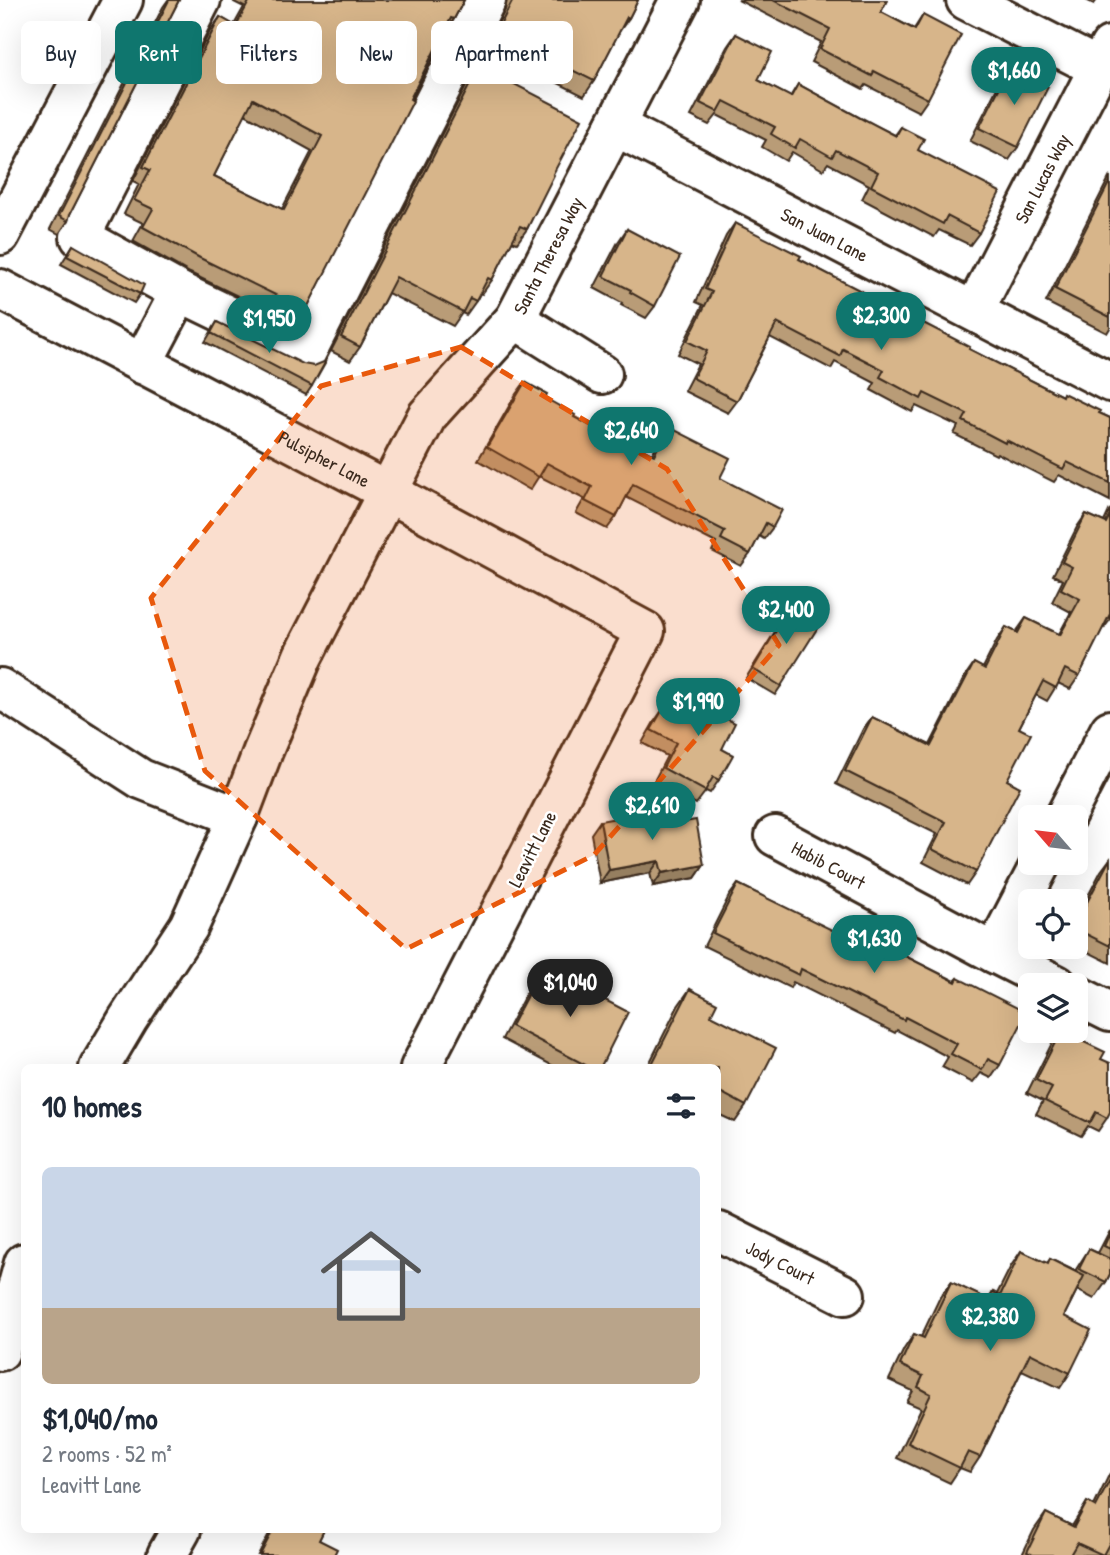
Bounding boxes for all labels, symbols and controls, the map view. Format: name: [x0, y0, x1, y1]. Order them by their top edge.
chip: Buy: [21, 21, 101, 84]
chip: Rent: [115, 21, 202, 84]
chip: Filters: [216, 21, 322, 84]
chip: New: [336, 21, 417, 84]
chip: Apartment: [431, 21, 573, 84]
pin: $1,660: [957, 48, 1071, 107]
text: $1,660: [987, 54, 1041, 85]
street label: San Lucas Way: [1008, 129, 1076, 228]
street label: Santa Theresa Way: [507, 192, 589, 319]
street label: San Juan Lane: [777, 201, 873, 268]
pin: $2,300: [824, 292, 938, 352]
pin: $1,950: [212, 296, 326, 355]
text: $2,300: [852, 299, 910, 330]
text: $1,950: [242, 302, 296, 333]
pin: $2,640: [574, 407, 688, 467]
text: $2,640: [603, 414, 659, 445]
street label: Pulsipher Lane: [274, 424, 375, 493]
pin: $2,400: [729, 586, 843, 646]
text: $2,400: [758, 593, 814, 624]
pin: $1,990: [641, 678, 755, 738]
text: $1,990: [672, 685, 724, 716]
pin: $2,610: [595, 782, 709, 842]
text: $2,610: [625, 789, 679, 820]
north arrow: [1018, 805, 1088, 875]
map controls: [1018, 805, 1088, 1043]
street label: Leavitt Lane: [502, 806, 562, 891]
street label: Habib Court: [787, 834, 871, 895]
button: locate: [1018, 889, 1088, 959]
pin: $1,630: [817, 916, 931, 975]
text: $1,630: [847, 922, 901, 953]
pin: $1,040: [513, 960, 627, 1019]
text: $1,040: [543, 966, 597, 997]
button: layers: [1018, 973, 1088, 1043]
text: 10 homes: [42, 1086, 142, 1126]
icon: filters: [662, 1087, 700, 1125]
icon: home: [308, 1213, 434, 1339]
street label: Jody Court: [742, 1234, 820, 1291]
pin: $2,380: [933, 1294, 1047, 1353]
text: $2,380: [961, 1300, 1019, 1331]
text: $1,040/mo: [42, 1398, 157, 1438]
text: 2 rooms · 52 m²: [42, 1438, 172, 1469]
text: Leavitt Lane: [42, 1469, 141, 1500]

